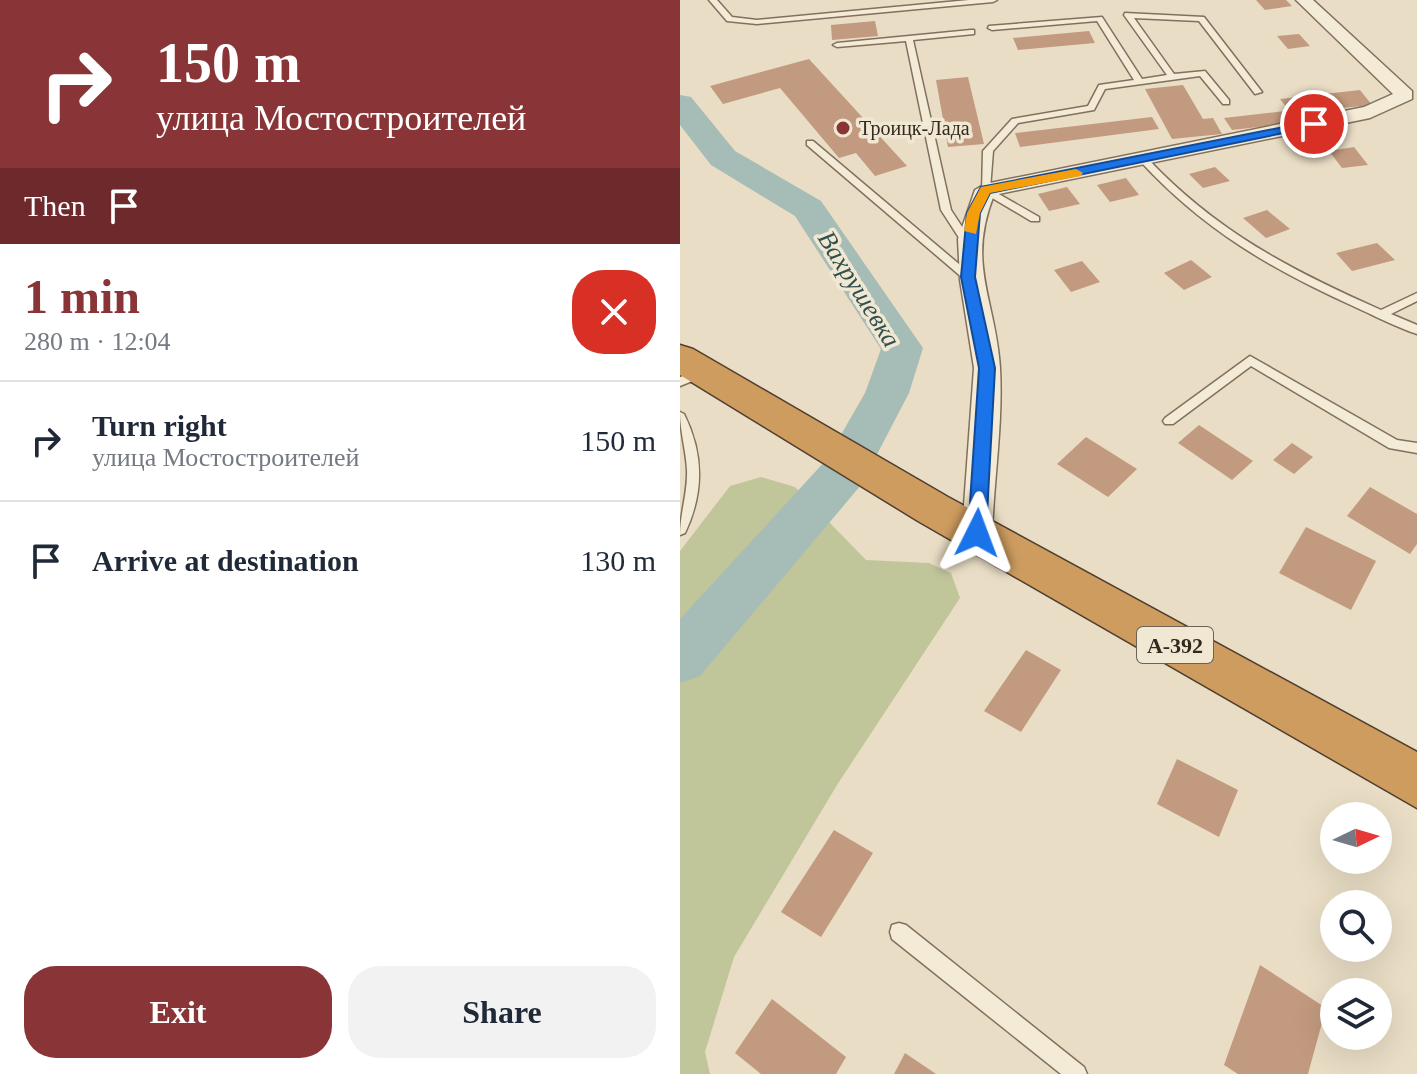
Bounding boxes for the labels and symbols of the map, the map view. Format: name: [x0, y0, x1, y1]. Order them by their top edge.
pin: [1280, 90, 1348, 158]
place label: Троицк-Лада: [859, 117, 970, 140]
marker: Троицк-Лада: [834, 119, 852, 137]
water label: Вахрушевка: [812, 226, 906, 352]
position arrow: [935, 491, 1019, 575]
road number: А-392: [1137, 627, 1213, 663]
north arrow: [1320, 802, 1392, 874]

